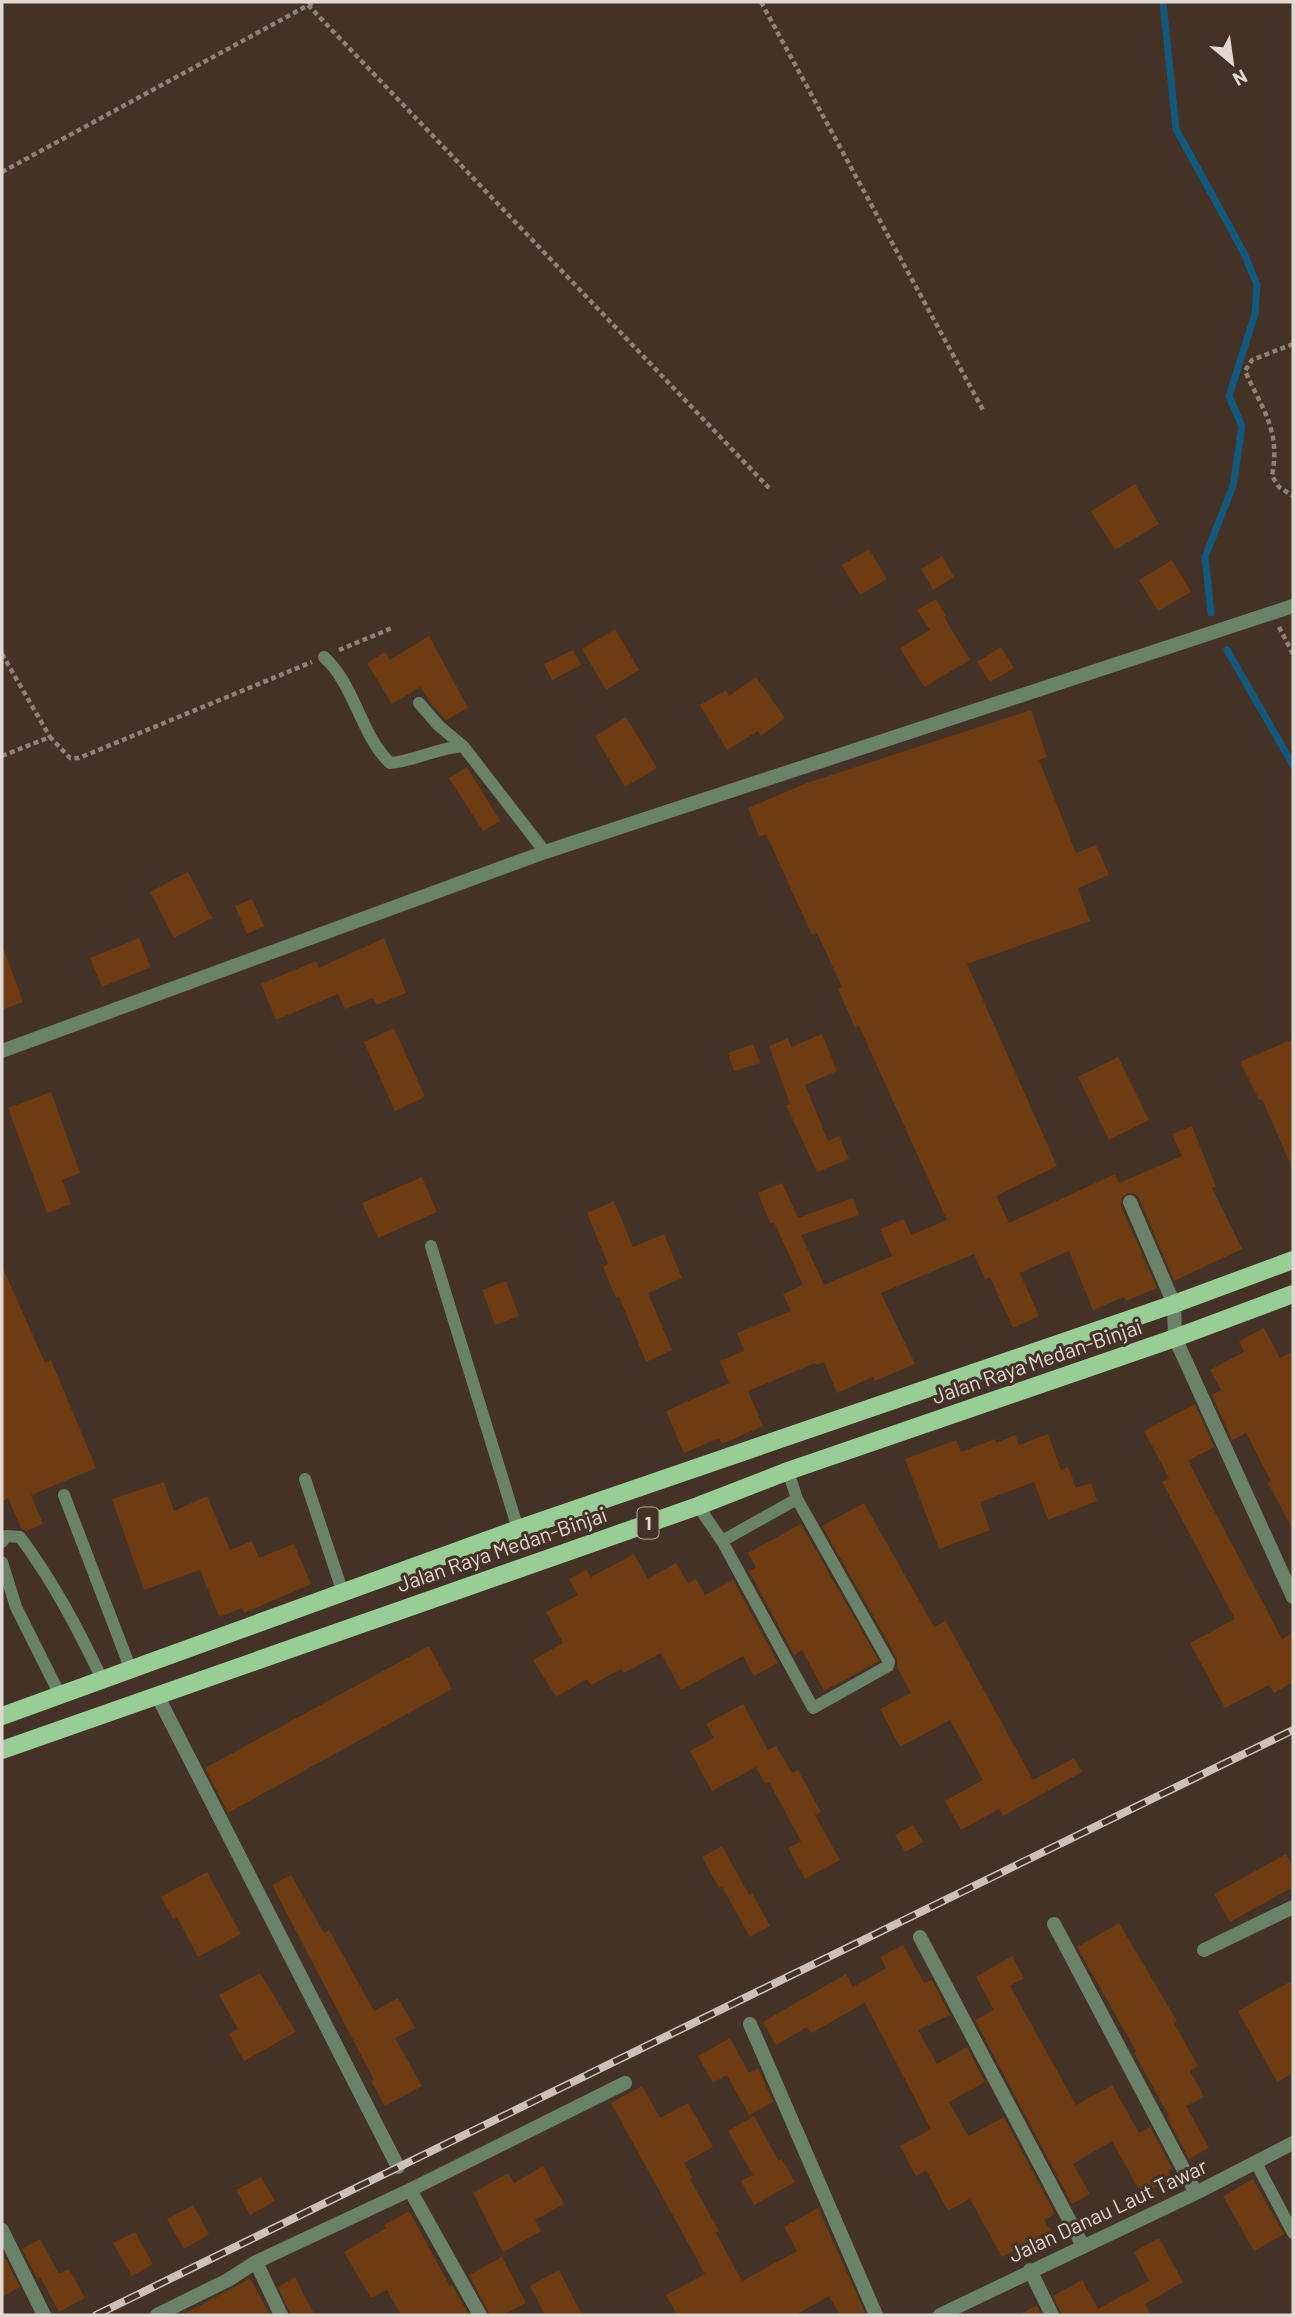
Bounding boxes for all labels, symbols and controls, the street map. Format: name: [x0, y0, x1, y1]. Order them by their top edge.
north arrow: [1197, 28, 1267, 98]
text: N: [1229, 65, 1252, 91]
street label: Jalan Raya Medan-Binjai: [928, 1313, 1145, 1408]
street label: Jalan Raya Medan-Binjai: [393, 1501, 610, 1596]
road number: 1: [638, 1508, 658, 1539]
street label: Jalan Danau Laut Tawar: [1004, 2152, 1211, 2267]

